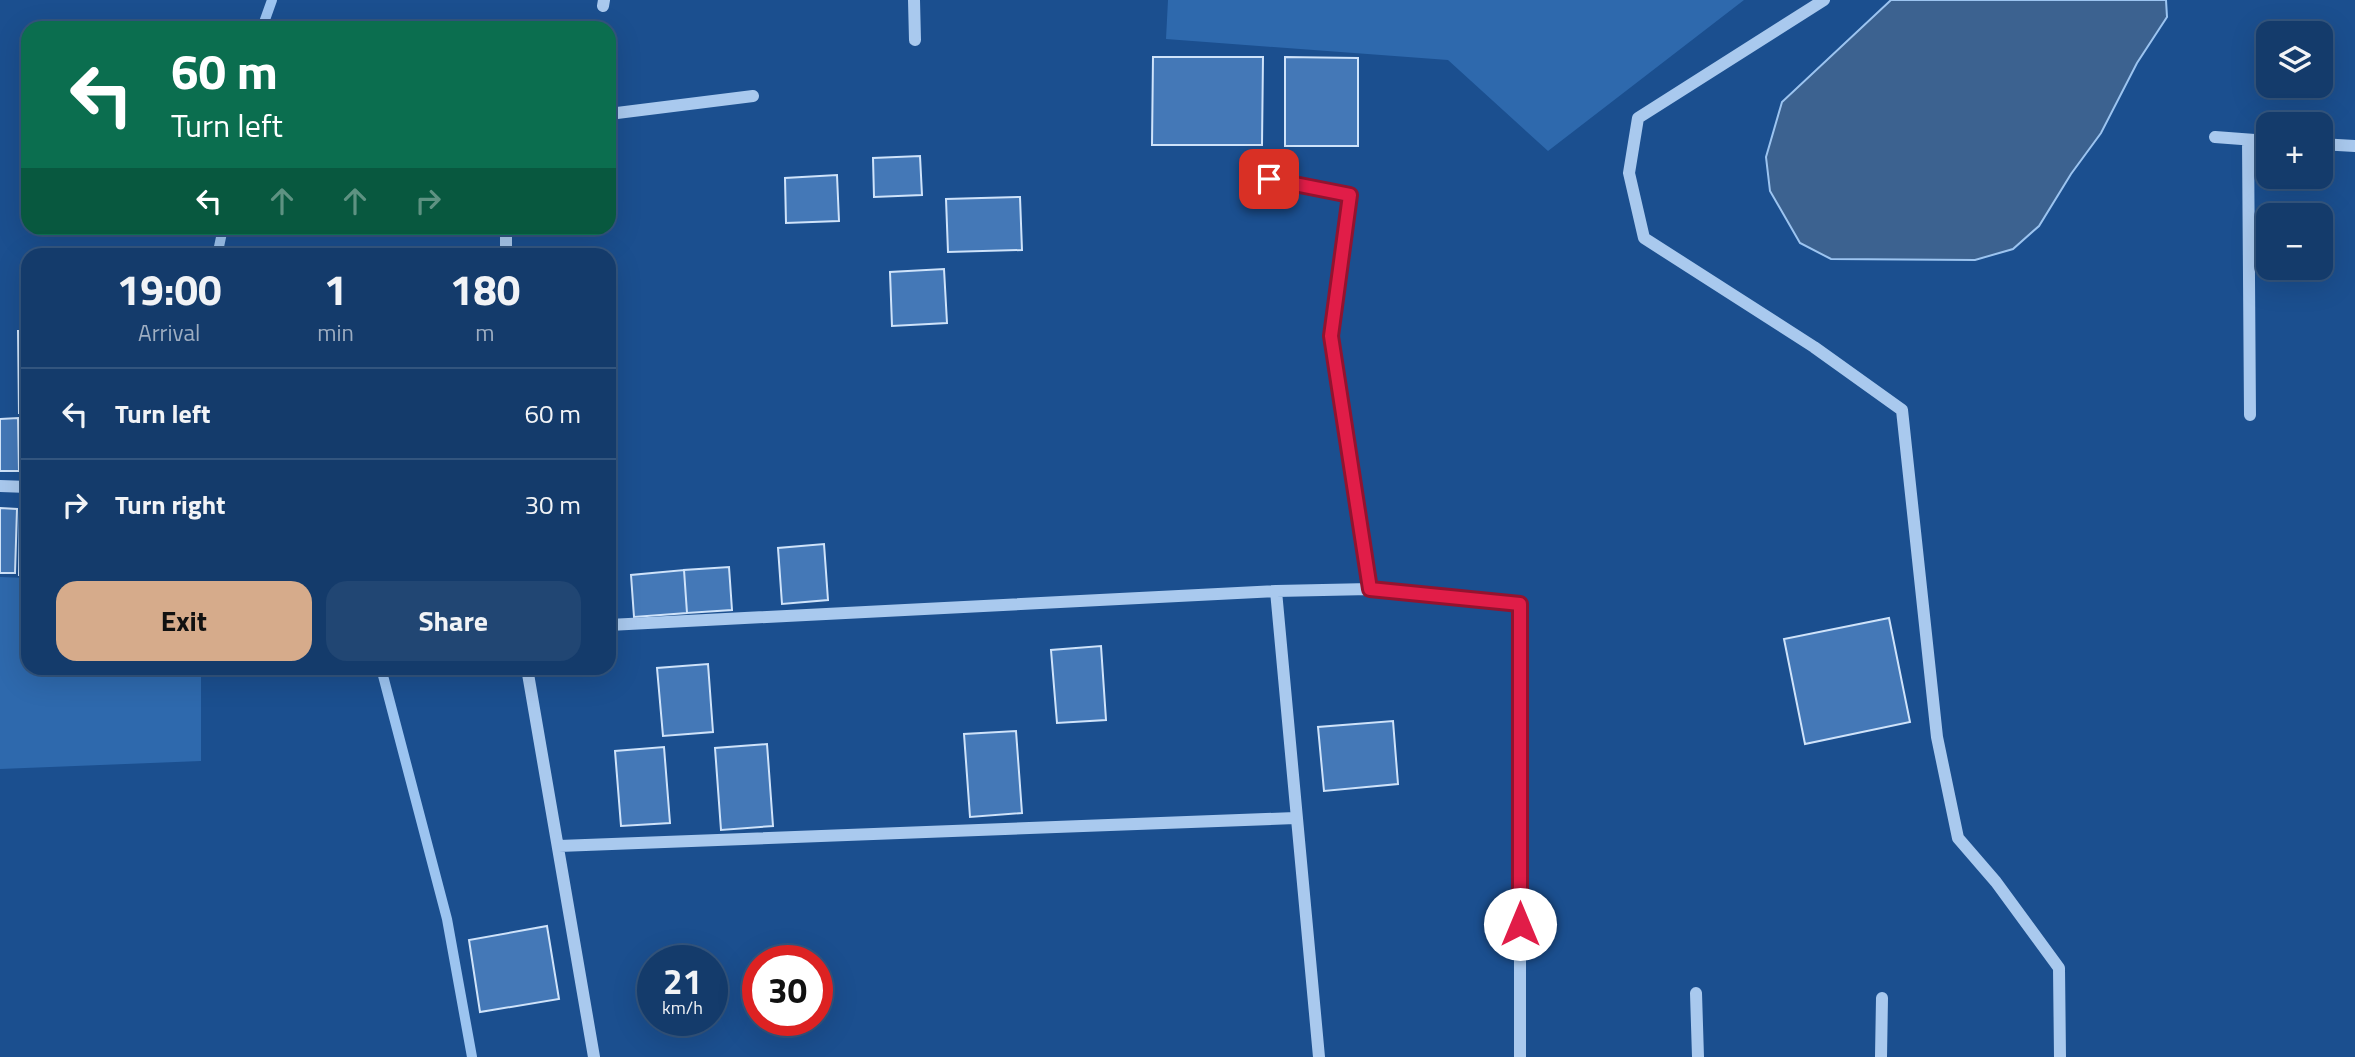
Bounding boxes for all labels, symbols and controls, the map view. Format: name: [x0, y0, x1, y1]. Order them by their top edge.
map controls: [2256, 21, 2333, 280]
button: layers: [2256, 21, 2333, 98]
text: 60 m: [171, 33, 278, 108]
icon: left: [56, 49, 147, 140]
text: Turn left: [171, 101, 283, 149]
button: +: [2256, 112, 2333, 189]
pin: [1239, 149, 1299, 209]
icon: arrive: [1250, 160, 1288, 198]
icon: left: [190, 182, 228, 220]
icon: ahead: [263, 182, 301, 220]
icon: ahead: [336, 182, 374, 220]
icon: right: [409, 182, 447, 220]
button: −: [2256, 203, 2333, 280]
text: 19:00: [117, 257, 222, 321]
text: 1: [324, 257, 347, 321]
text: 180: [450, 257, 520, 321]
text: Arrival: [138, 315, 200, 350]
text: min: [317, 315, 354, 350]
text: m: [475, 315, 495, 350]
text: Turn left: [115, 394, 210, 433]
text: 60 m: [524, 394, 581, 433]
icon: left: [56, 395, 94, 433]
text: Turn right: [115, 485, 226, 524]
text: 30 m: [524, 485, 581, 524]
icon: right: [56, 486, 94, 524]
button: Exit: [56, 581, 312, 661]
button: Share: [326, 581, 581, 661]
position arrow: [1483, 887, 1557, 961]
speed limit sign: 30: [742, 945, 833, 1036]
text: 21: [663, 954, 702, 1008]
text: km/h: [662, 994, 703, 1021]

